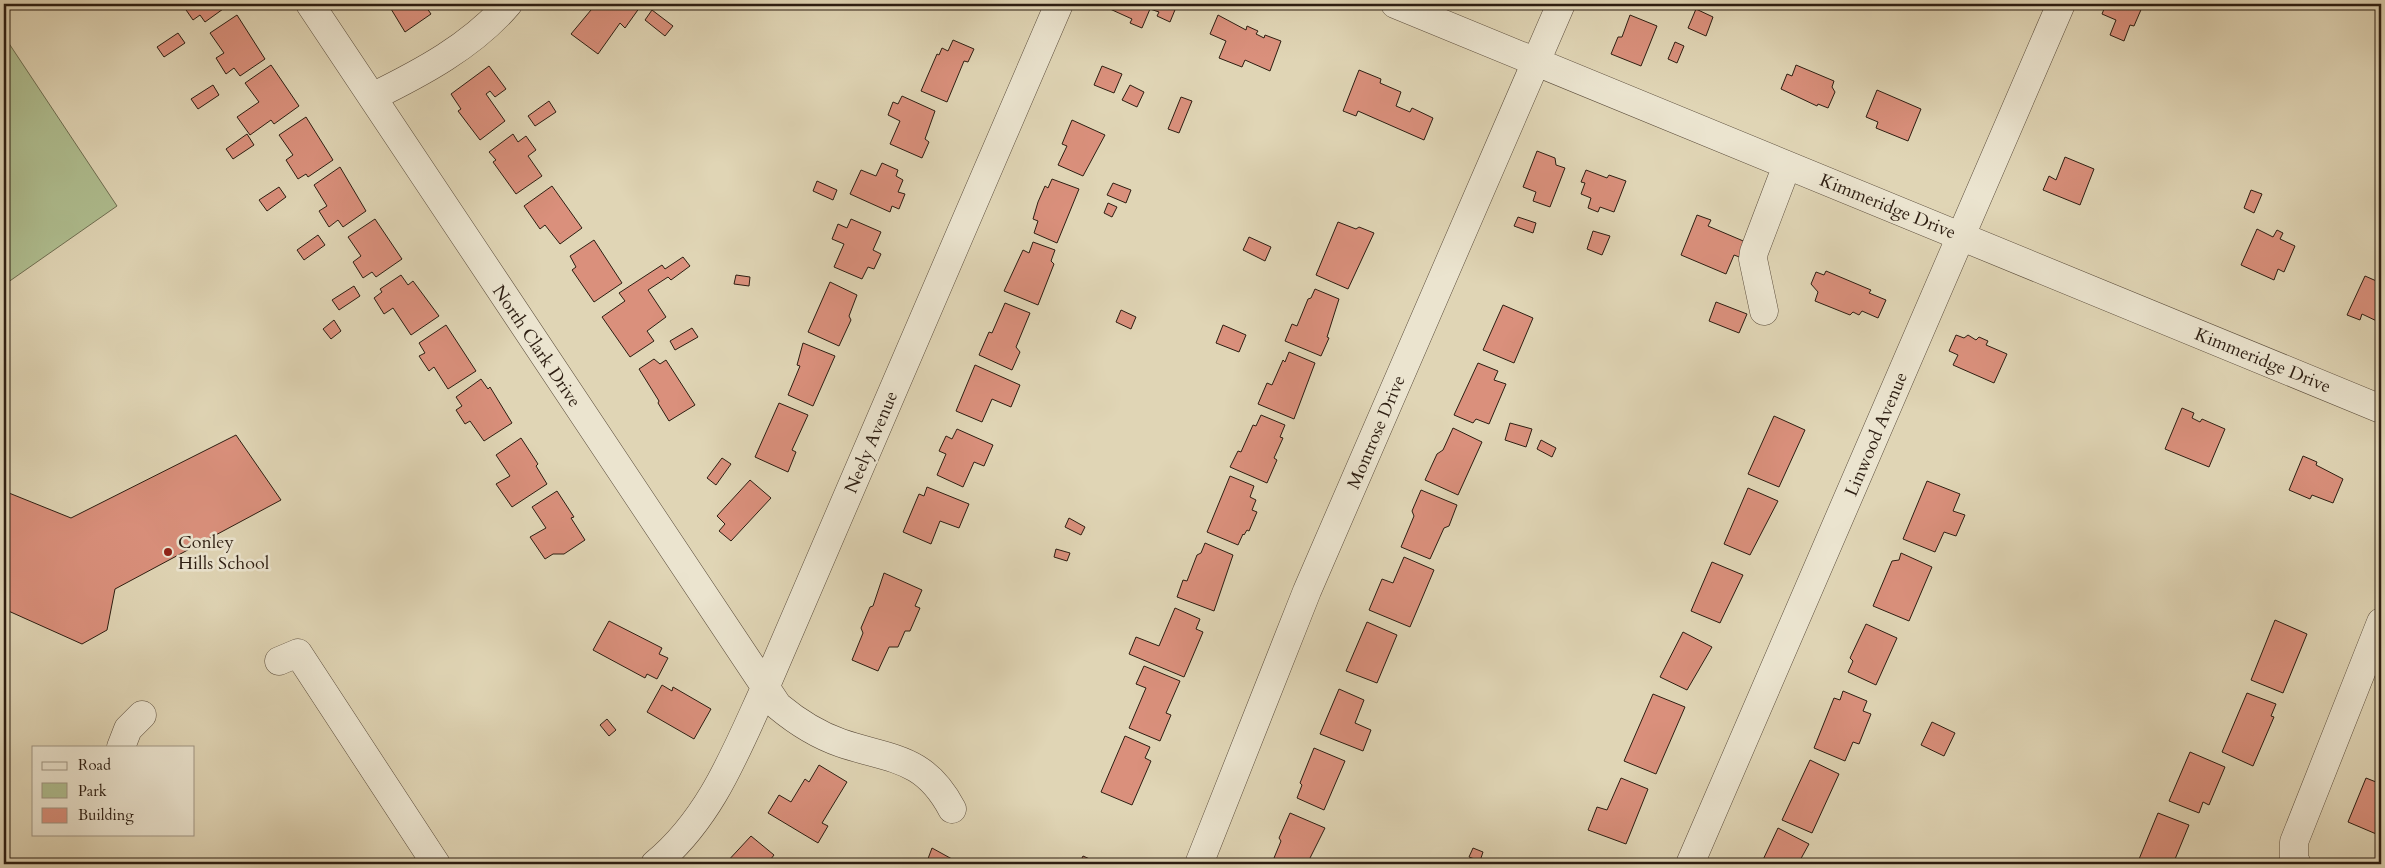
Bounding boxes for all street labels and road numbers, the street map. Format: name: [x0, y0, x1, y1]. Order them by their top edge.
street label: Kimmeridge Drive: [1816, 168, 1960, 245]
street label: North Clark Drive: [486, 280, 587, 412]
street label: Kimmeridge Drive: [2191, 322, 2335, 399]
street label: Linwood Avenue: [1839, 368, 1914, 500]
street label: Montrose Drive: [1341, 371, 1412, 493]
street label: Neely Avenue: [839, 387, 904, 497]

